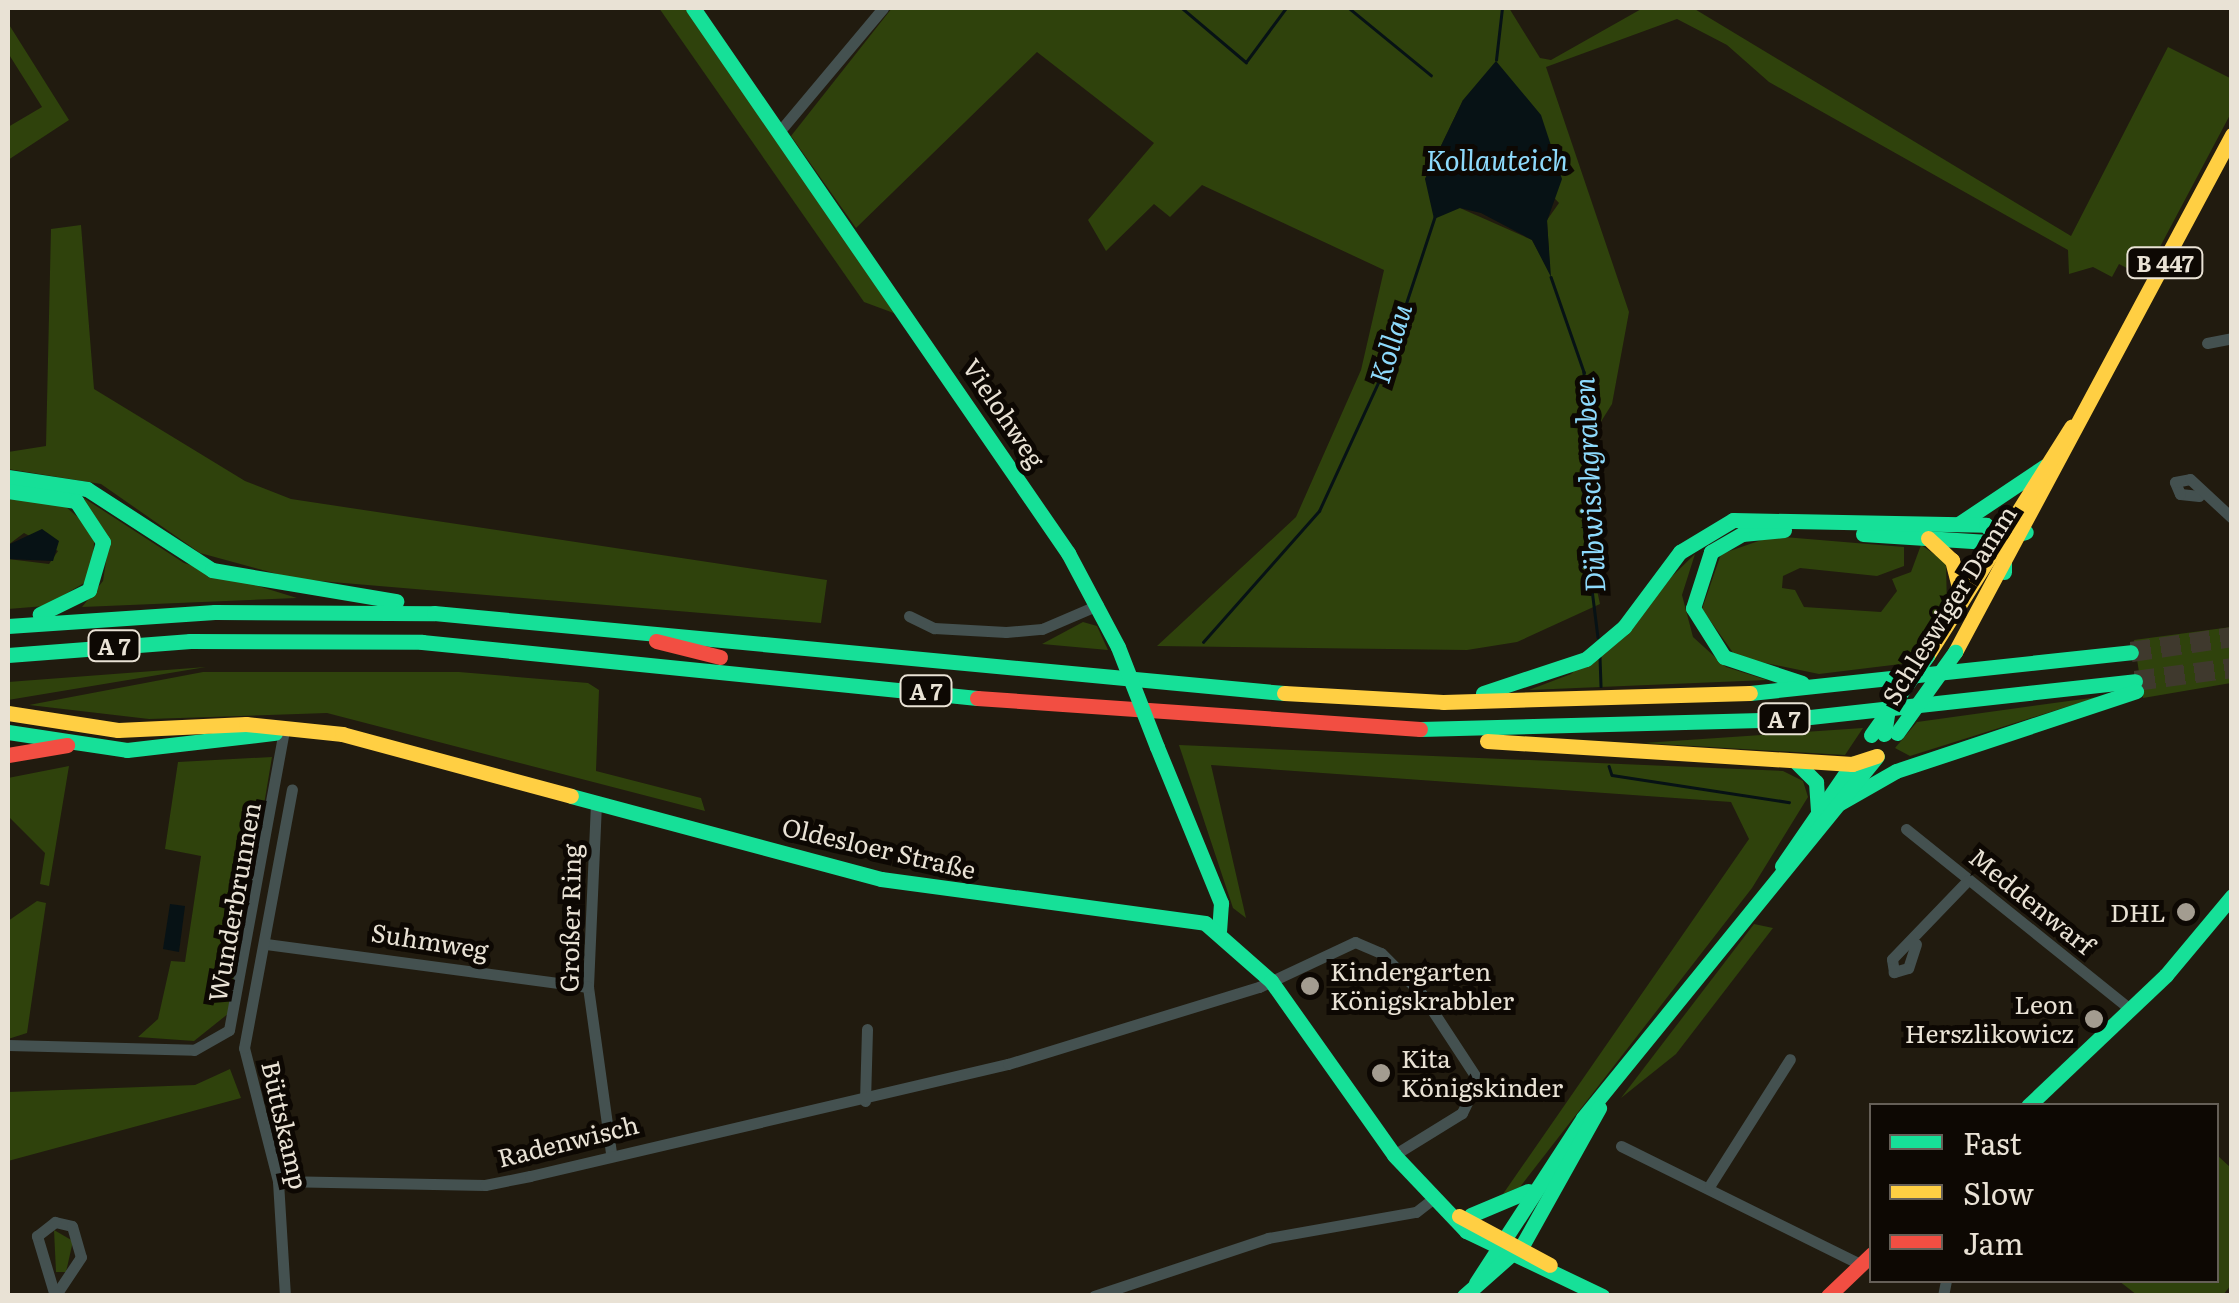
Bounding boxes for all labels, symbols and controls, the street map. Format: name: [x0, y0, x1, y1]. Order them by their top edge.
water label: Kollauteich: [1426, 142, 1568, 176]
road number: B 447: [2125, 246, 2205, 280]
water label: Kollau: [1361, 299, 1417, 387]
street label: Vielohweg: [957, 353, 1051, 473]
water label: Dübwischgraben: [1566, 377, 1610, 593]
street label: Schleswiger Damm: [1876, 500, 2022, 710]
road number: A 7: [86, 629, 142, 663]
road number: A 7: [898, 674, 954, 708]
road number: A 7: [1756, 702, 1812, 736]
street label: Wunderbrunnen: [202, 800, 266, 1004]
street label: Oldesloer Straße: [779, 811, 979, 885]
street label: Meddenwarf: [1964, 842, 2100, 960]
street label: Großer Ring: [554, 844, 586, 992]
place label: DHL: [2110, 897, 2166, 927]
marker: DHL: [2175, 901, 2197, 923]
street label: Suhmweg: [369, 917, 491, 965]
place label: Kindergarten Königskrabbler: [1330, 957, 1514, 1016]
marker: Kindergarten Königskrabbler: [1299, 975, 1321, 997]
place label: Leon Herszlikowicz: [1905, 990, 2074, 1049]
marker: Leon Herszlikowicz: [2083, 1008, 2105, 1030]
place label: Kita Königskinder: [1401, 1044, 1563, 1103]
street label: Büttskamp: [256, 1058, 314, 1192]
marker: Kita Königskinder: [1370, 1062, 1392, 1084]
legend: [1869, 1103, 2219, 1283]
street label: Radenwisch: [494, 1109, 642, 1173]
text: Fast: [1963, 1120, 2022, 1164]
text: Slow: [1963, 1170, 2034, 1214]
text: Jam: [1963, 1220, 2023, 1264]

